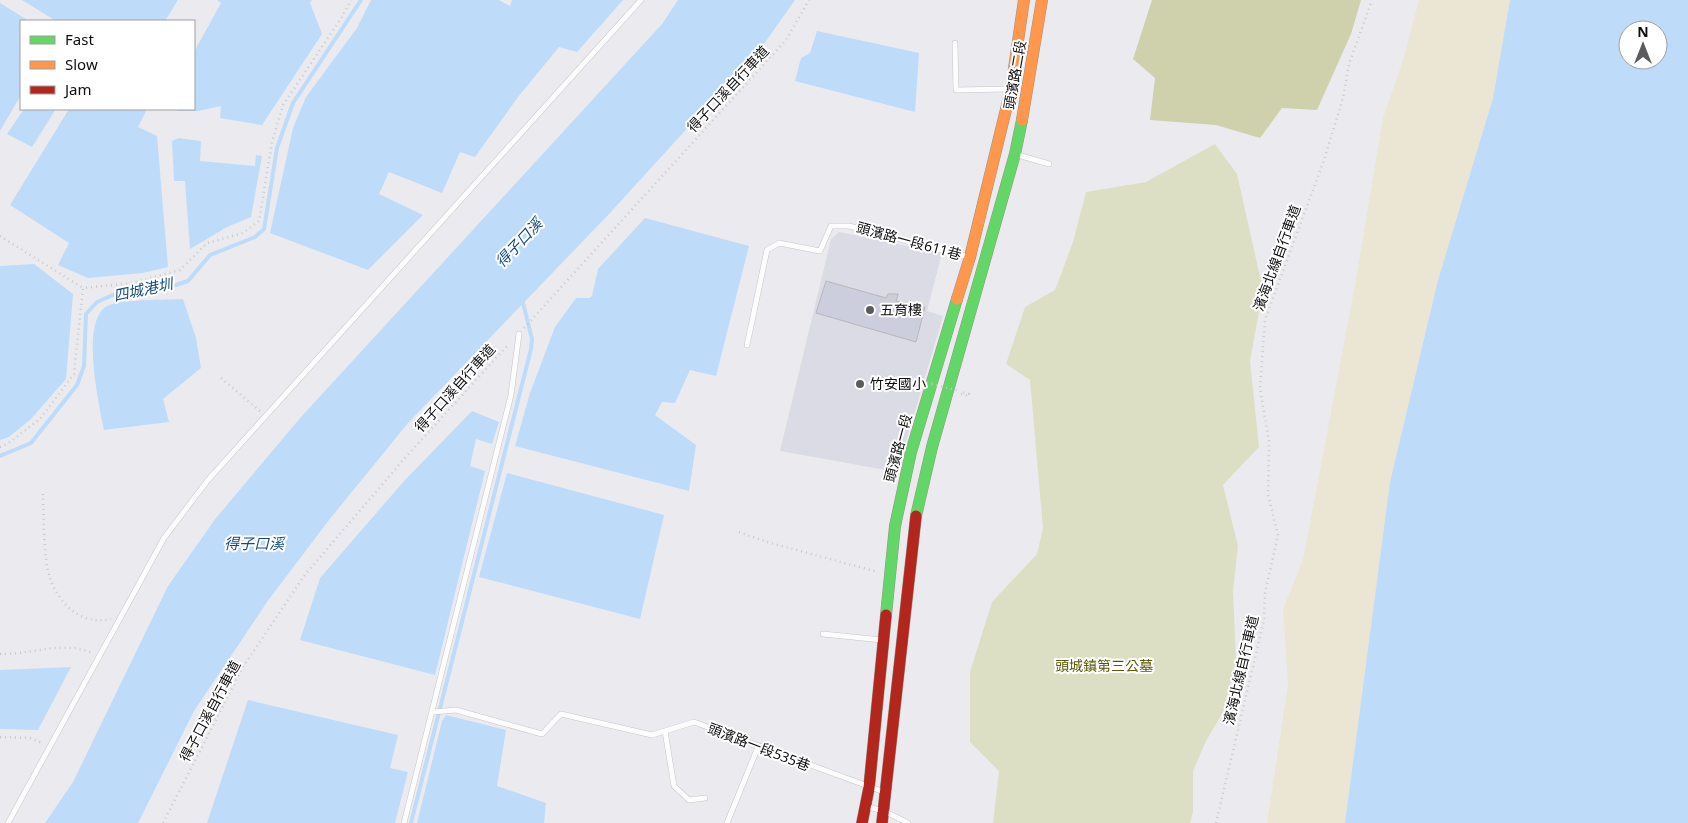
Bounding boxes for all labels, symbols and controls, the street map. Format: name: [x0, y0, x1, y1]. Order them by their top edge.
legend: [20, 20, 195, 110]
north arrow: [1618, 20, 1668, 70]
text: N: [1637, 22, 1649, 41]
text: Fast: [65, 29, 94, 49]
street label: 頭濱路二段: [999, 39, 1030, 111]
street label: 得子口溪自行車道: [682, 41, 773, 136]
text: Slow: [65, 54, 98, 74]
text: Jam: [63, 79, 92, 99]
street label: 濱海北線自行車道: [1248, 202, 1305, 314]
water label: 得子口溪: [490, 212, 547, 271]
street label: 頭濱路一段611巷: [854, 217, 964, 264]
water label: 四城港圳: [111, 273, 176, 305]
place label: 五育樓: [880, 300, 922, 319]
marker: 五育樓: [864, 304, 876, 316]
street label: 得子口溪自行車道: [410, 340, 499, 436]
place label: 竹安國小: [870, 374, 926, 393]
marker: 竹安國小: [854, 378, 866, 390]
street label: 頭濱路一段: [879, 412, 916, 484]
water label: 得子口溪: [224, 533, 286, 553]
street label: 濱海北線自行車道: [1219, 613, 1262, 727]
park label: 頭城鎮第三公墓: [1055, 656, 1153, 675]
street label: 得子口溪自行車道: [175, 657, 244, 765]
street label: 頭濱路一段535巷: [705, 718, 813, 775]

